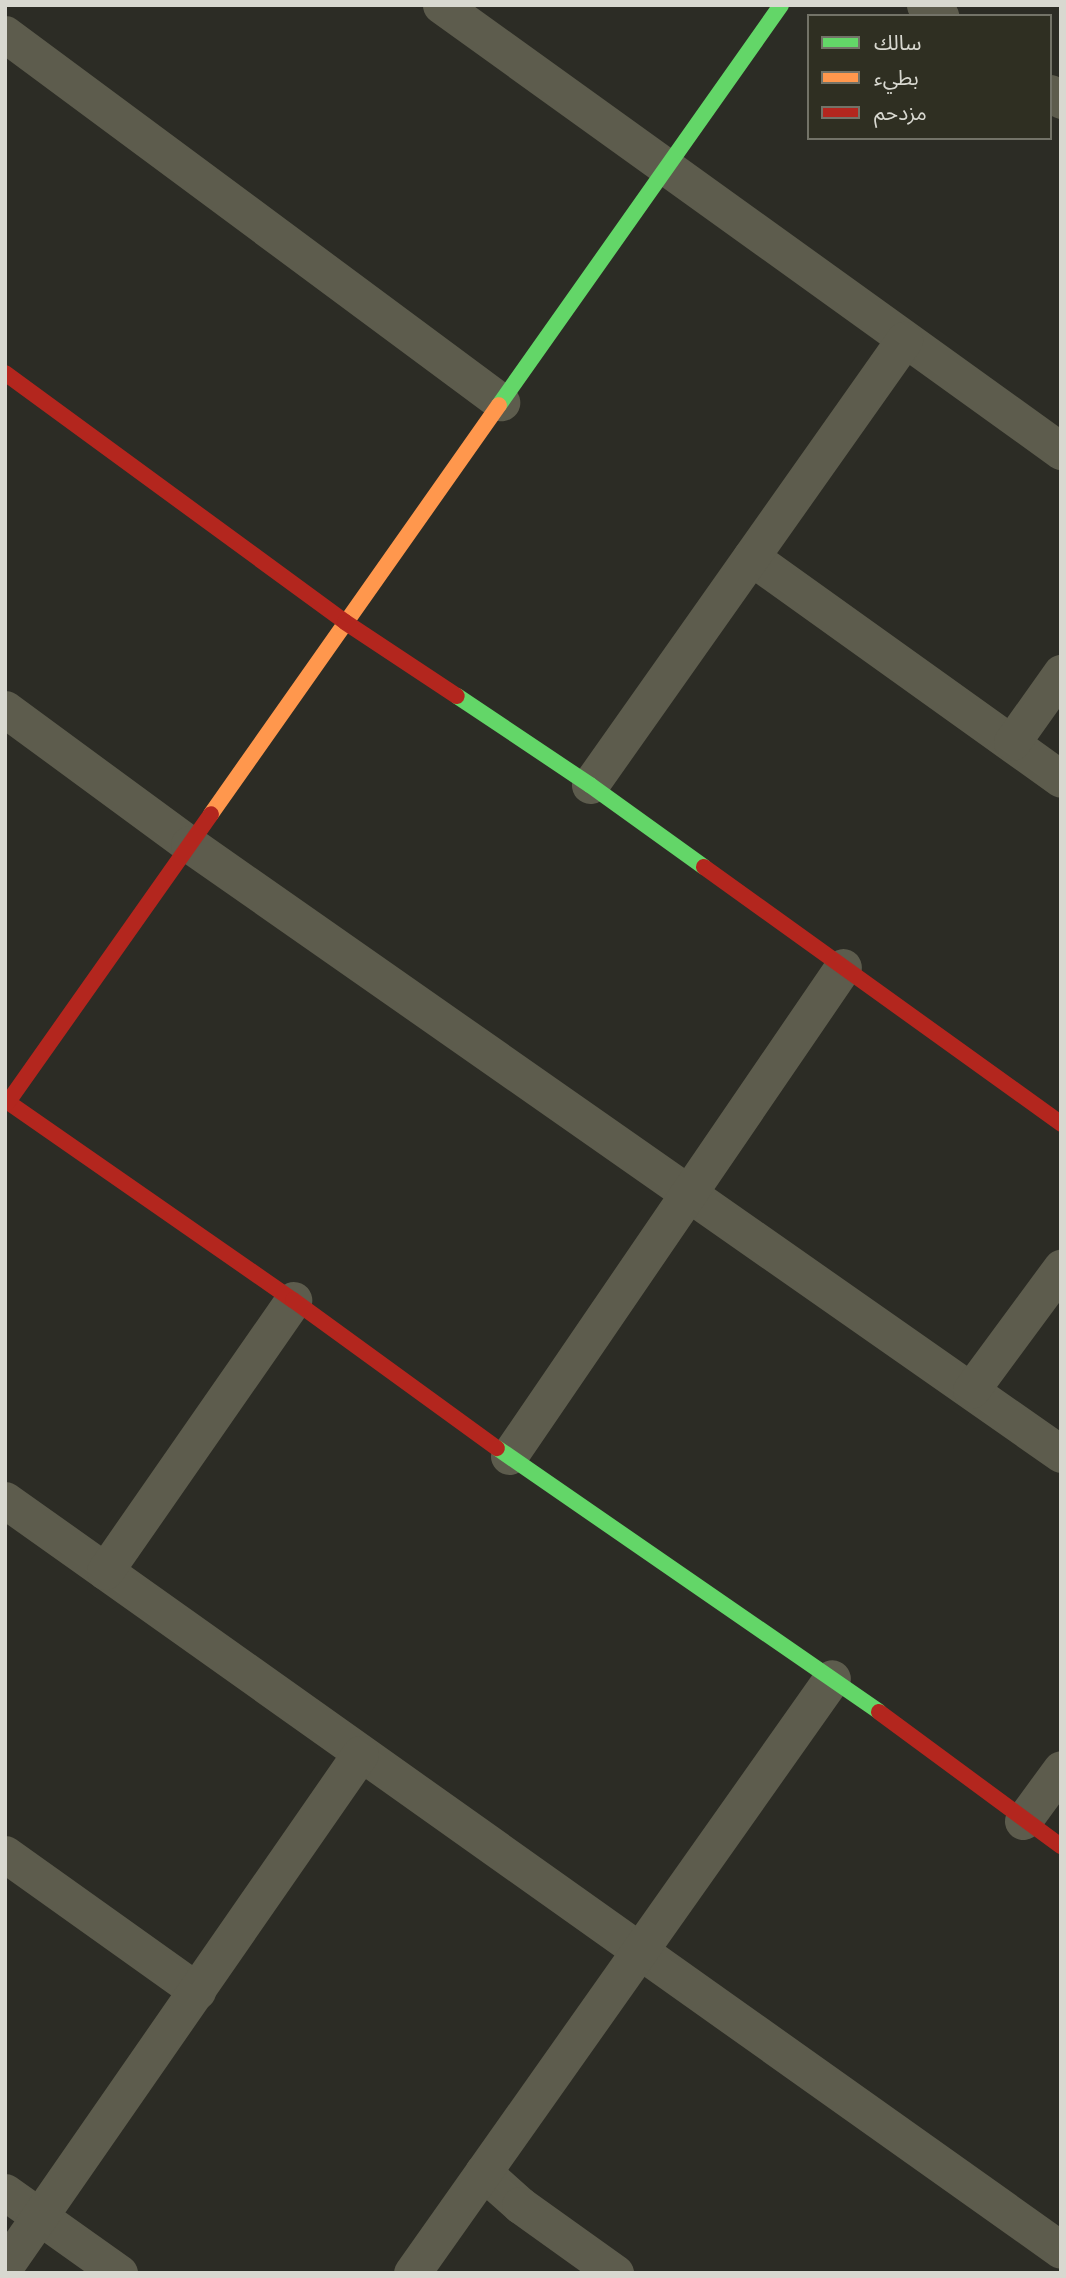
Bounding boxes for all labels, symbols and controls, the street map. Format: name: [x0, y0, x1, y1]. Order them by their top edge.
legend: [807, 14, 1052, 140]
text: سالك: [874, 31, 921, 55]
text: بطيء: [874, 66, 919, 90]
text: مزدحم: [874, 101, 927, 125]

